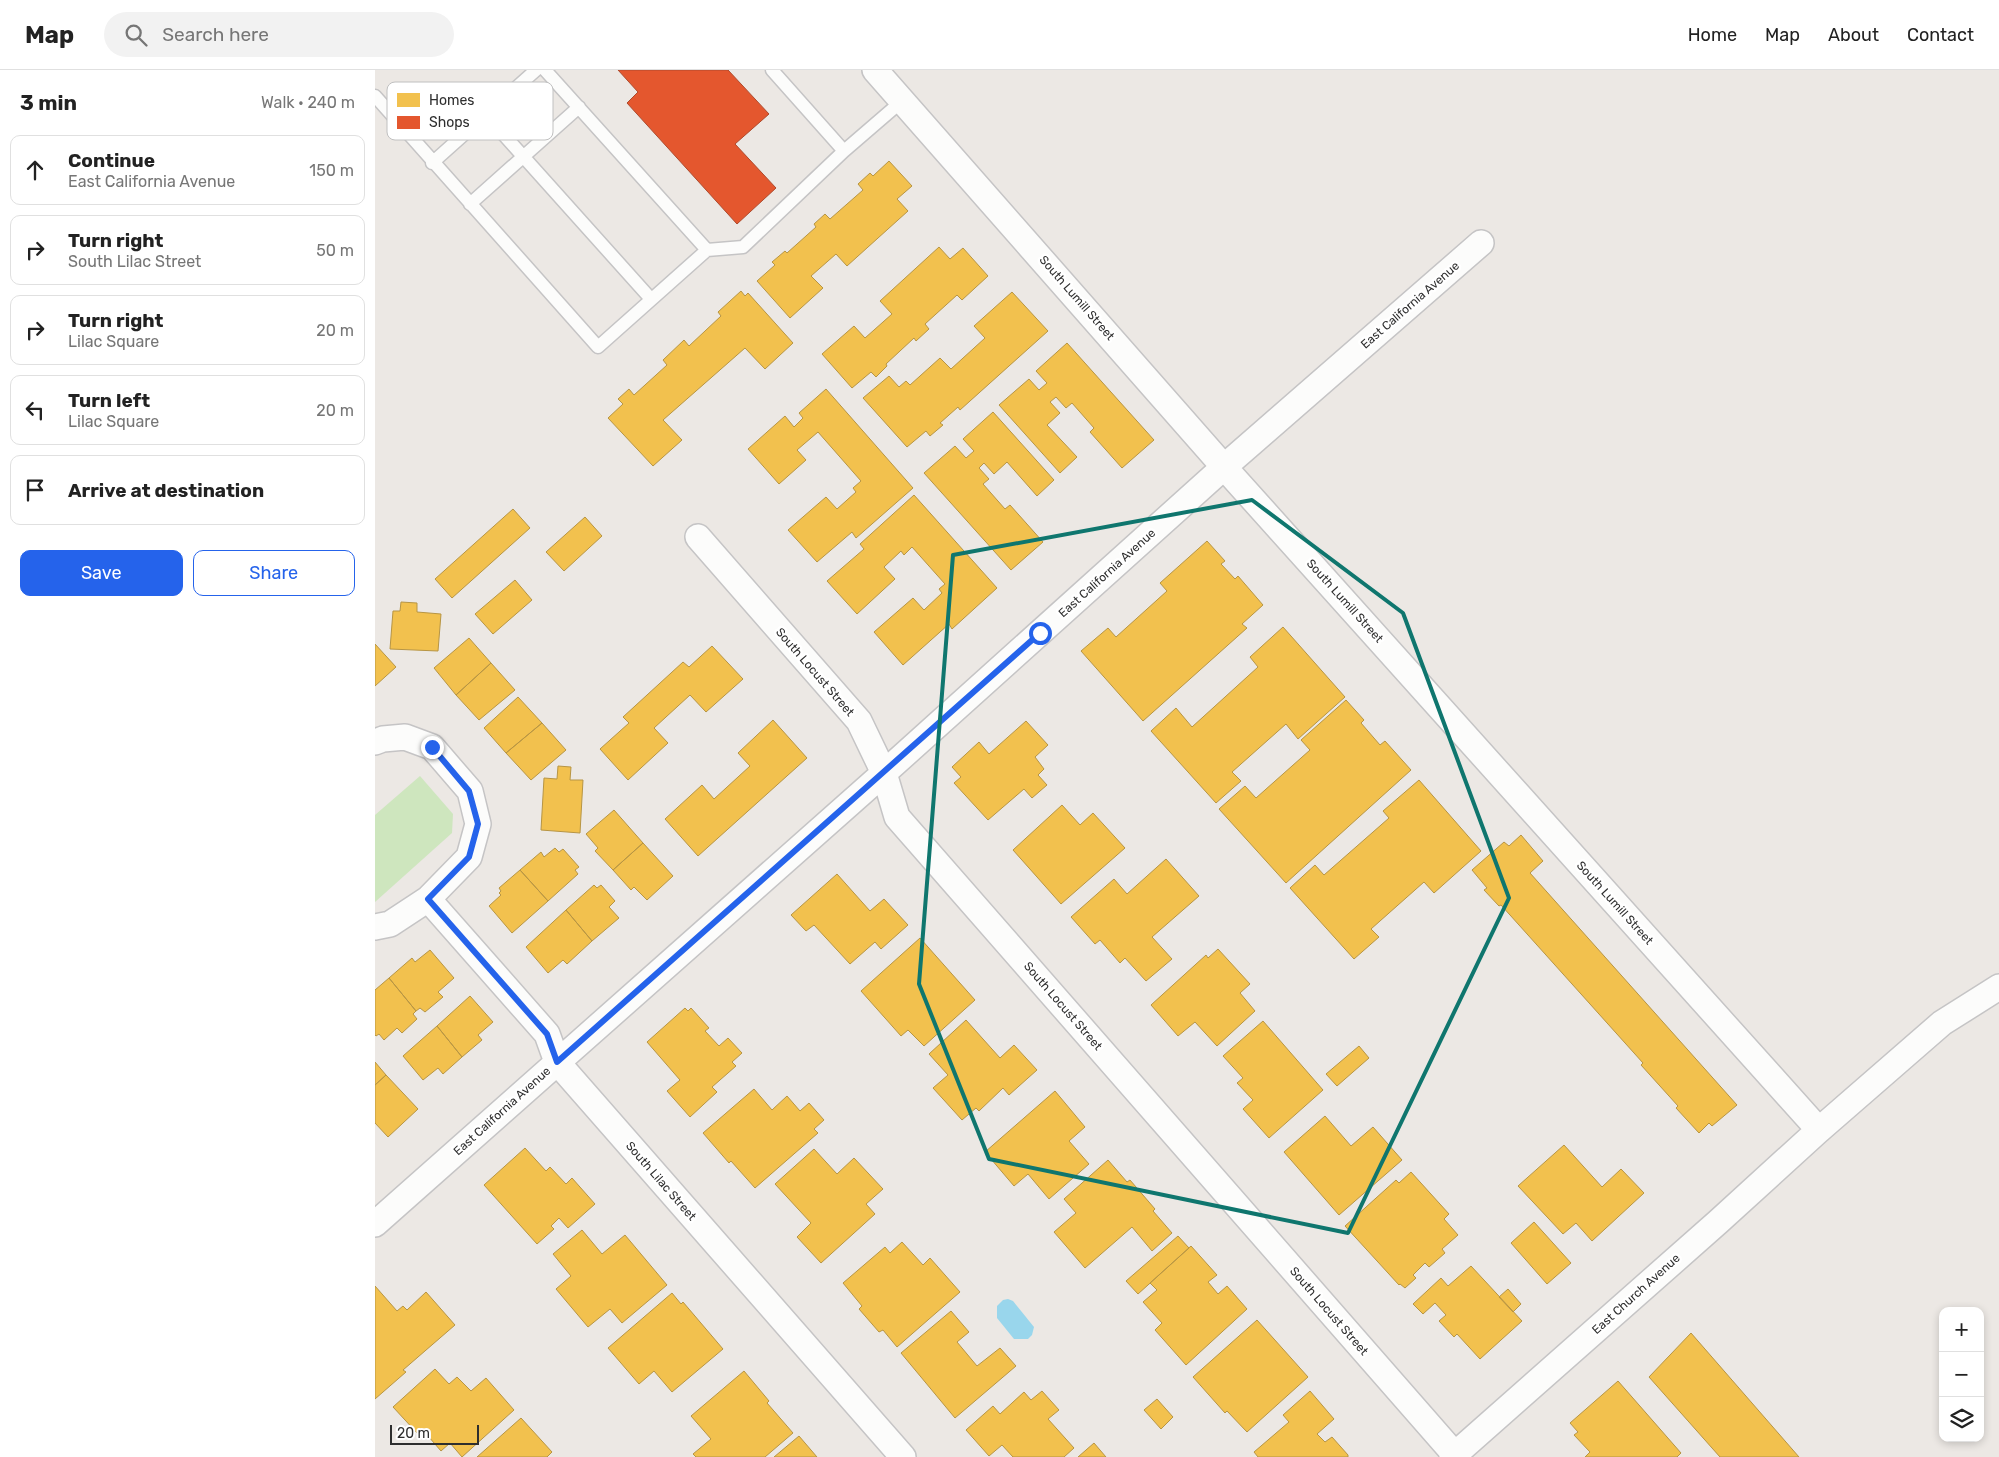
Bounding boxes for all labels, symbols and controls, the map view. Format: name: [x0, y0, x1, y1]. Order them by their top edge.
search box: [104, 12, 454, 57]
text: Map: [25, 21, 74, 49]
icon: search: [122, 21, 150, 49]
text: Search here: [162, 23, 269, 46]
text: Home: [1688, 24, 1737, 46]
text: Map: [1765, 24, 1800, 46]
text: About: [1828, 24, 1879, 46]
text: Contact: [1907, 24, 1974, 46]
legend: [387, 82, 553, 140]
text: 3 min: [20, 90, 77, 115]
text: Homes: [429, 92, 474, 109]
text: Walk · 240 m: [261, 93, 355, 112]
text: Shops: [429, 114, 470, 131]
text: Continue: [68, 149, 155, 172]
icon: ahead: [21, 156, 49, 184]
text: 150 m: [309, 161, 354, 180]
text: East California Avenue: [68, 172, 235, 191]
text: Turn right: [68, 229, 163, 252]
icon: right: [21, 236, 49, 264]
text: 50 m: [316, 241, 354, 260]
text: South Lilac Street: [68, 252, 201, 271]
street label: South Lumill Street: [1037, 253, 1118, 343]
street label: East California Avenue: [1358, 258, 1462, 351]
text: Turn right: [68, 309, 163, 332]
icon: right: [21, 316, 49, 344]
text: 20 m: [316, 321, 354, 340]
text: Lilac Square: [68, 332, 159, 351]
text: Turn left: [68, 389, 150, 412]
icon: left: [21, 396, 49, 424]
text: 20 m: [316, 401, 354, 420]
text: Lilac Square: [68, 412, 159, 431]
icon: arrive: [21, 476, 49, 504]
text: Arrive at destination: [68, 479, 264, 502]
street label: East California Avenue: [1056, 526, 1159, 620]
button: Save: [20, 550, 183, 596]
button: Share: [193, 550, 355, 596]
street label: South Lumill Street: [1304, 556, 1386, 646]
route start: [1029, 622, 1052, 645]
street label: South Locust Street: [773, 625, 857, 719]
route end: [421, 736, 444, 759]
street label: South Lumill Street: [1574, 858, 1656, 948]
street label: South Locust Street: [1021, 959, 1105, 1053]
street label: East California Avenue: [451, 1064, 554, 1158]
street label: South Lilac Street: [623, 1139, 699, 1224]
street label: East Church Avenue: [1589, 1251, 1683, 1337]
street label: South Locust Street: [1287, 1264, 1371, 1358]
map controls: [1939, 1307, 1984, 1442]
button: +: [1939, 1307, 1984, 1352]
button: −: [1939, 1352, 1984, 1397]
button: layers: [1939, 1397, 1984, 1442]
scale bar: [390, 1422, 479, 1445]
text: 20 m: [397, 1425, 430, 1442]

